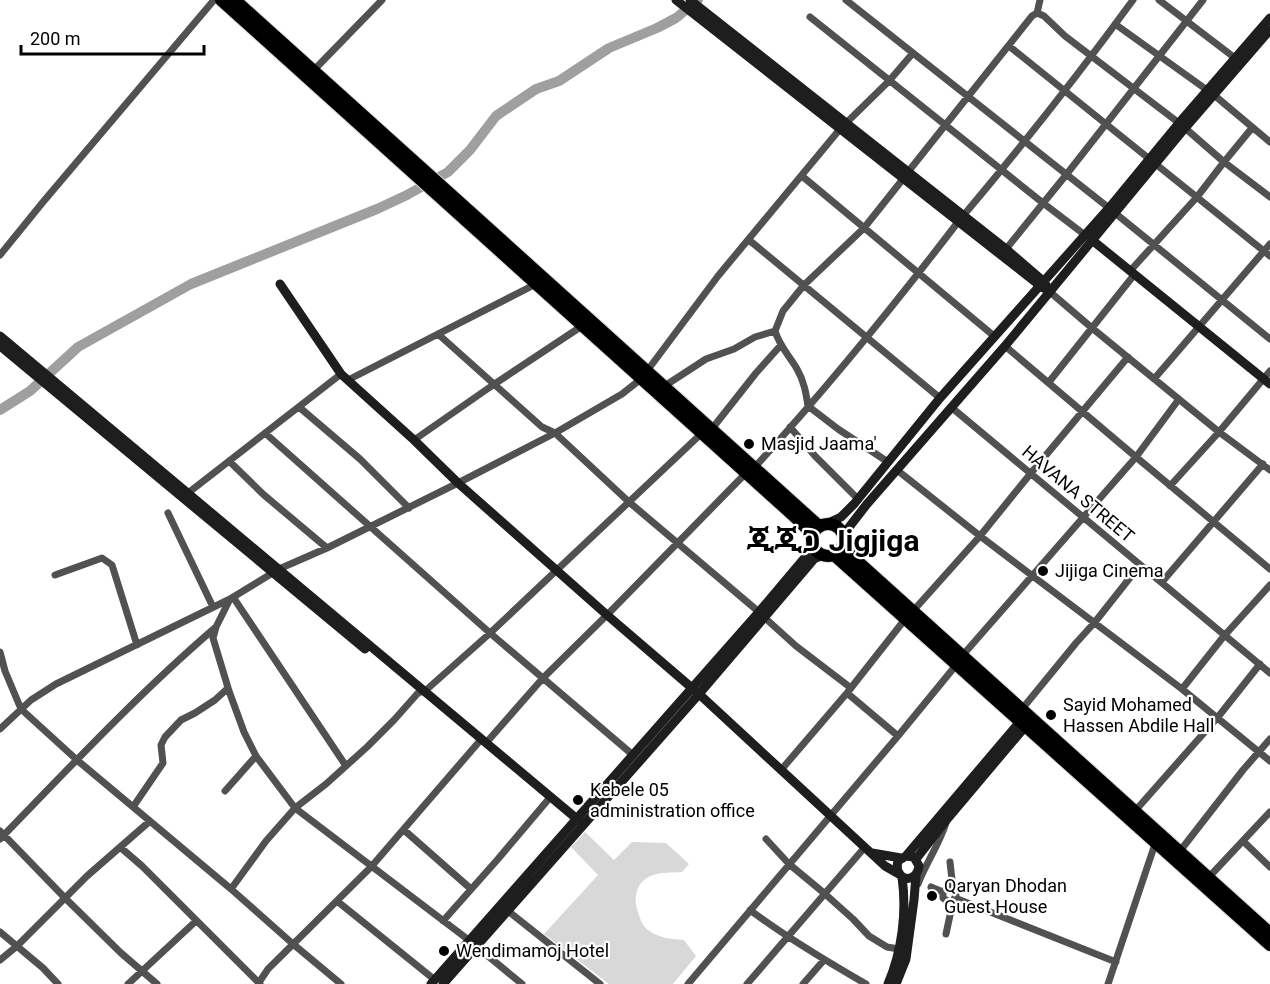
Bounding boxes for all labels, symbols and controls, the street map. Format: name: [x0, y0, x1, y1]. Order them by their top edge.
scale bar: [21, 18, 204, 56]
text: 200 m: [30, 28, 81, 49]
place label: Masjid Jaama': [761, 433, 877, 454]
marker: Masjid Jaama': [742, 437, 756, 451]
street label: HAVANA STREET: [1018, 441, 1139, 547]
district label: ጂጂጋ Jigjiga: [746, 523, 920, 558]
place label: Jijiga Cinema: [1055, 560, 1164, 581]
marker: Jijiga Cinema: [1036, 564, 1050, 578]
place label: Sayid Mohamed Hassen Abdile Hall: [1063, 694, 1214, 736]
marker: Sayid Mohamed Hassen Abdile Hall: [1044, 708, 1058, 722]
place label: Kebele 05 administration office: [590, 779, 755, 821]
marker: Kebele 05 administration office: [571, 793, 585, 807]
place label: Qaryan Dhodan Guest House: [944, 875, 1067, 917]
marker: Qaryan Dhodan Guest House: [925, 889, 939, 903]
place label: Wendimamoj Hotel: [456, 940, 609, 961]
marker: Wendimamoj Hotel: [437, 944, 451, 958]

